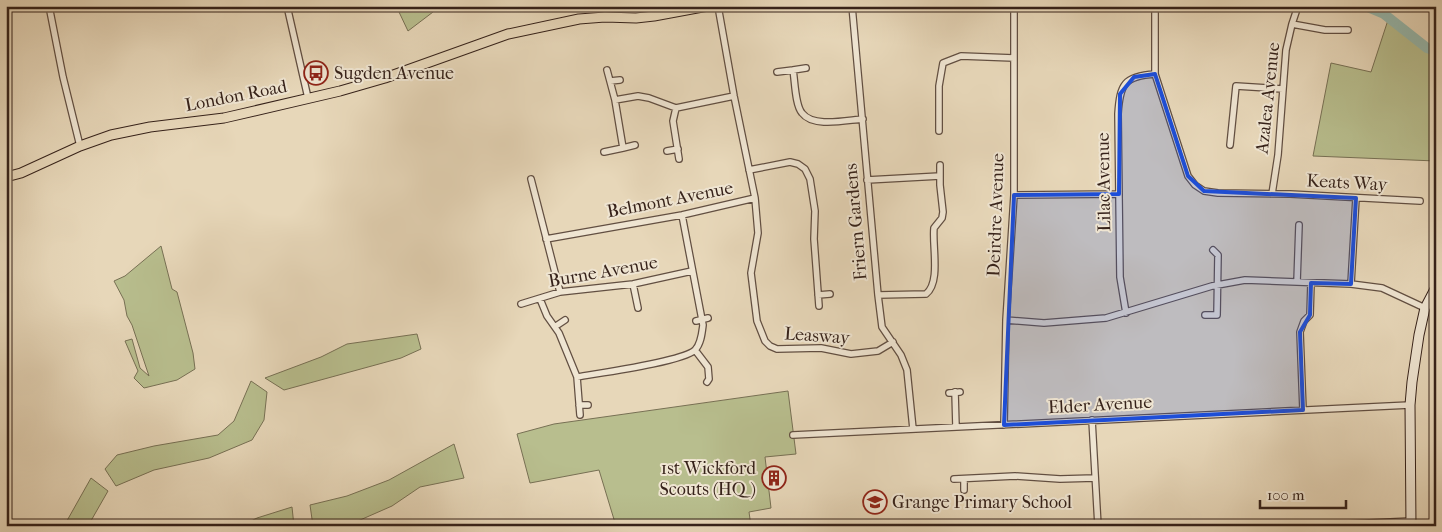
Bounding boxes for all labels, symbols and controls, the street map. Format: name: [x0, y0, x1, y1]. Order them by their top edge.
street label: Azalea Avenue: [1252, 41, 1284, 156]
bus stop icon: Sugden Avenue: [303, 60, 329, 86]
place label: Sugden Avenue: [334, 63, 454, 84]
street label: London Road: [183, 76, 289, 116]
street label: Lilac Avenue: [1093, 132, 1115, 232]
street label: Deirdre Avenue: [983, 153, 1009, 277]
street label: Friern Gardens: [840, 162, 872, 282]
street label: Keats Way: [1306, 170, 1389, 196]
street label: Belmont Avenue: [605, 177, 735, 223]
street label: Burne Avenue: [547, 252, 659, 292]
street label: Leasway: [784, 323, 852, 349]
street label: Elder Avenue: [1047, 392, 1153, 418]
place label: 1st Wickford Scouts (HQ): [660, 458, 756, 500]
building icon: 1st Wickford Scouts (HQ): [761, 465, 787, 491]
scale bar: [1260, 477, 1346, 509]
text: 100 m: [1267, 486, 1305, 504]
school or university icon: Grange Primary School: [862, 489, 888, 515]
place label: Grange Primary School: [892, 492, 1072, 513]

